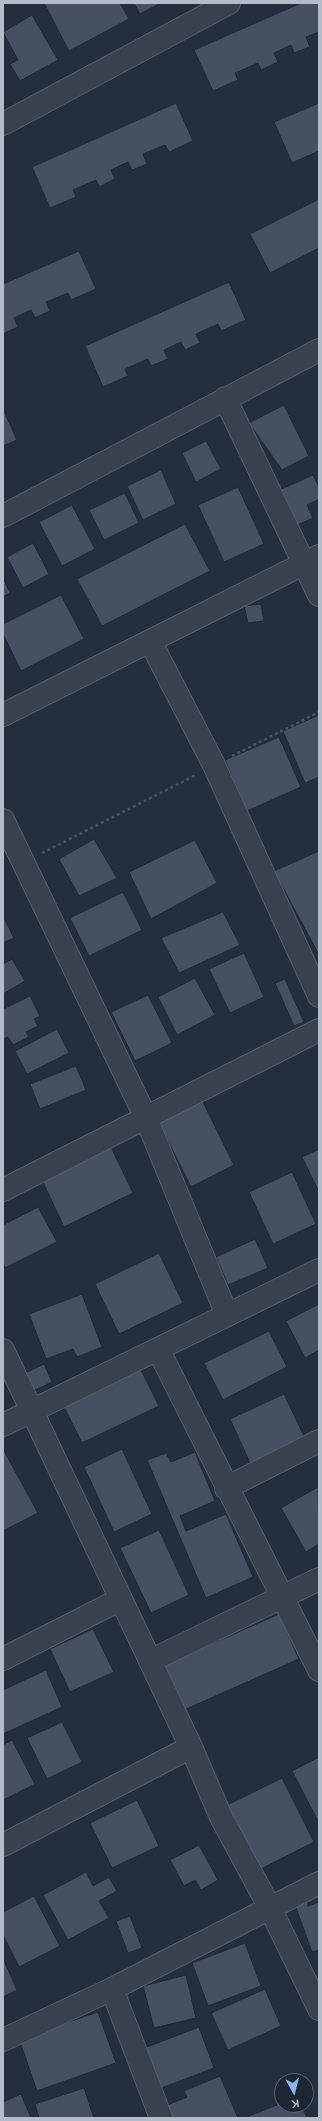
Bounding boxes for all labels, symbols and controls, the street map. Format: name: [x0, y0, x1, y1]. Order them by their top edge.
north arrow: [274, 2073, 314, 2113]
text: K: [291, 2097, 300, 2110]

